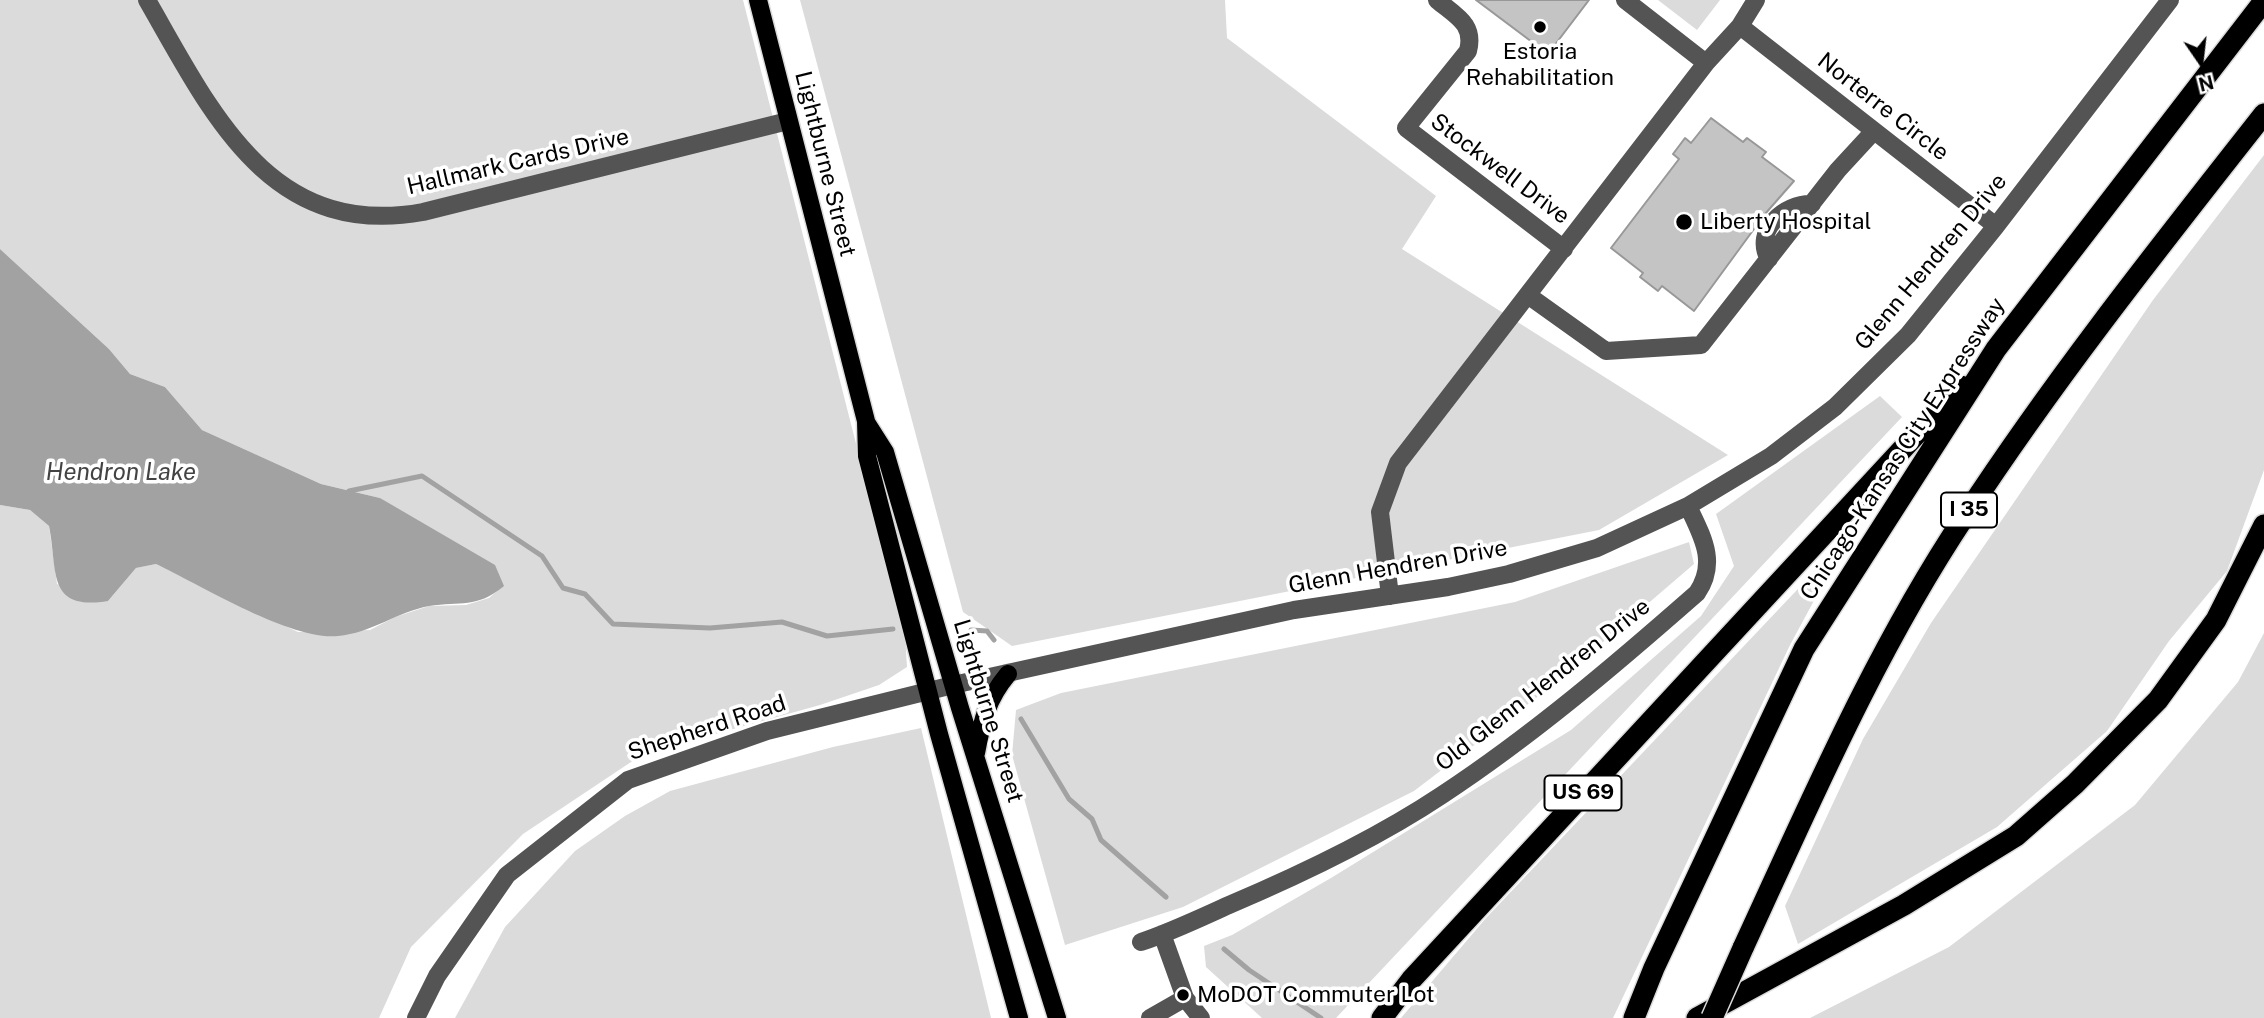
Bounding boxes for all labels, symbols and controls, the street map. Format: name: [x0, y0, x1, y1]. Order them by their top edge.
marker: Estoria Rehabilitation: [1532, 19, 1548, 35]
north arrow: [2166, 28, 2236, 98]
place label: Estoria Rehabilitation: [1466, 38, 1614, 92]
street label: Norterre Circle: [1812, 47, 1954, 167]
street label: Lightburne Street: [789, 68, 861, 260]
text: N: [2196, 71, 2216, 96]
street label: Stockwell Drive: [1425, 108, 1575, 230]
street label: Hallmark Cards Drive: [404, 123, 632, 201]
street label: Glenn Hendren Drive: [1849, 168, 2013, 356]
place label: Liberty Hospital: [1700, 208, 1871, 236]
marker: Liberty Hospital: [1674, 212, 1694, 232]
street label: Chicago-Kansas City Expressway: [1795, 293, 2011, 605]
water label: Hendron Lake: [46, 459, 196, 487]
road number: I 35: [1941, 492, 1997, 528]
street label: Glenn Hendren Drive: [1286, 534, 1510, 600]
street label: Old Glenn Hendren Drive: [1430, 593, 1656, 777]
street label: Lightburne Street: [947, 616, 1029, 806]
street label: Shepherd Road: [625, 689, 789, 767]
road number: US 69: [1544, 776, 1622, 810]
place label: MoDOT Commuter Lot: [1197, 981, 1435, 1009]
marker: MoDOT Commuter Lot: [1175, 987, 1191, 1003]

